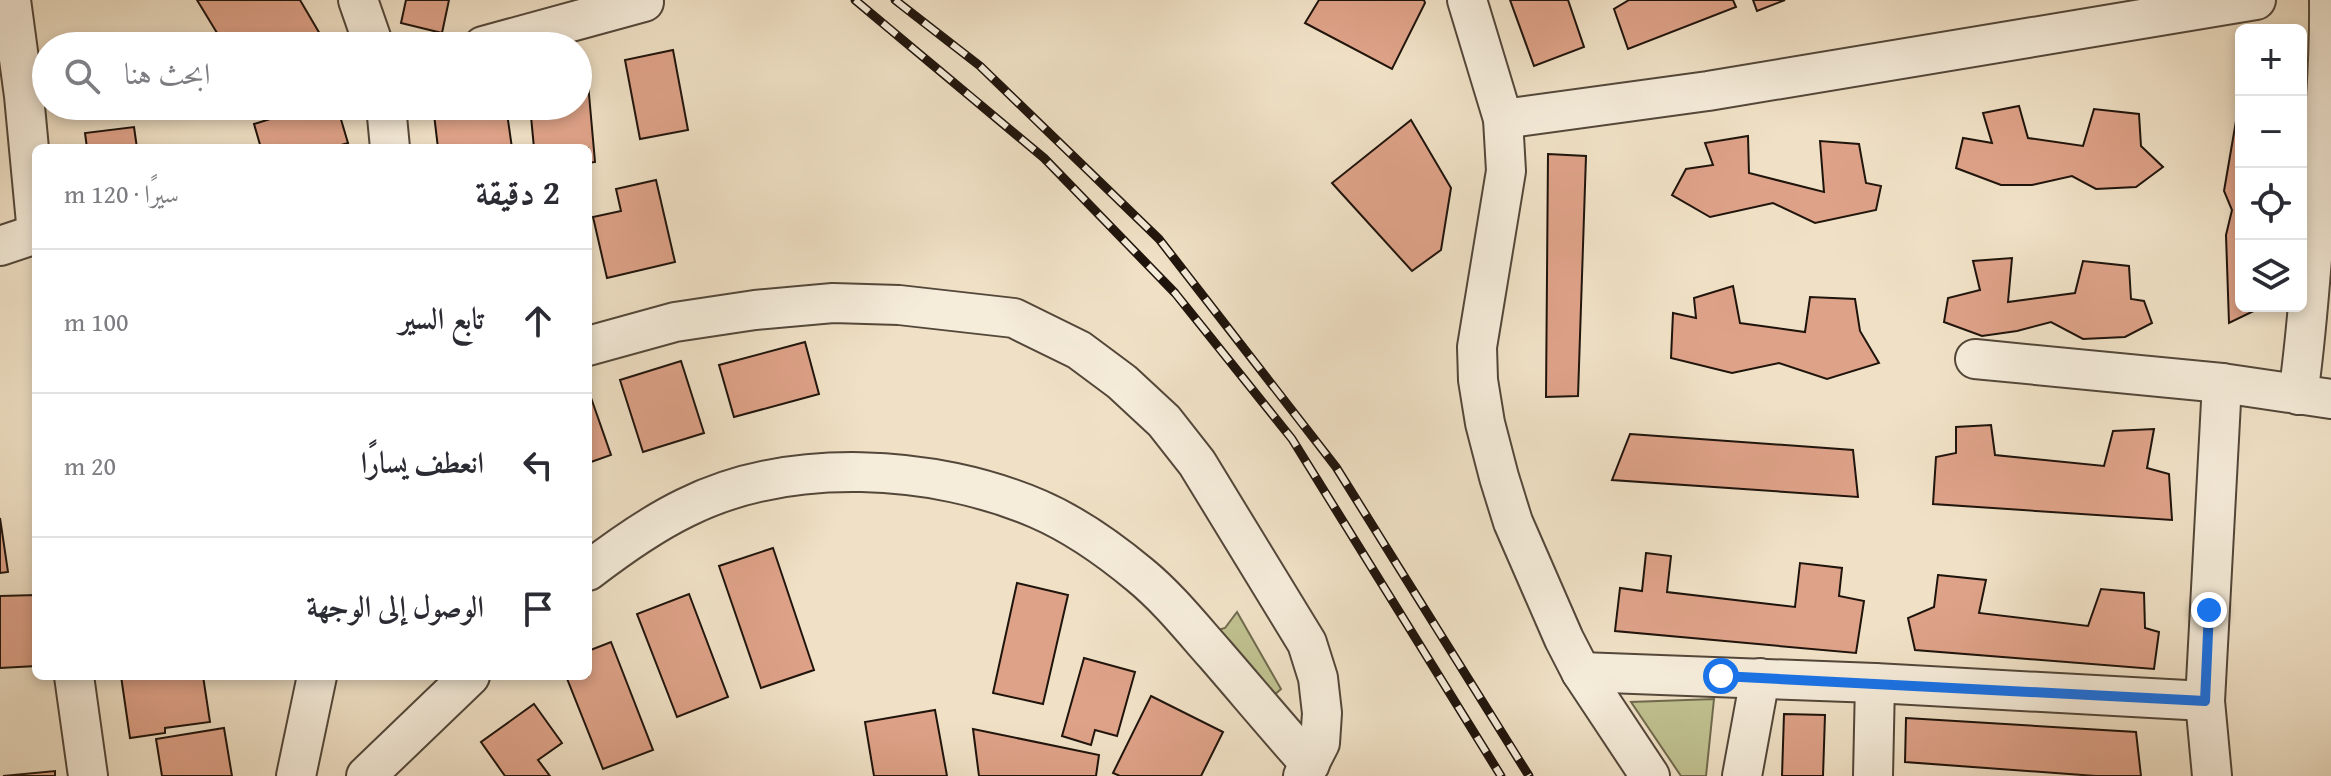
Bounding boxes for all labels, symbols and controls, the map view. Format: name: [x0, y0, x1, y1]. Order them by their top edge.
map controls: [2235, 24, 2307, 312]
button: +: [2235, 24, 2307, 96]
search box: [32, 32, 592, 120]
text: ابحث هنا: [124, 51, 211, 95]
icon: search: [60, 54, 104, 98]
button: −: [2235, 96, 2307, 168]
text: 2 دقيقة: [476, 167, 560, 216]
button: locate: [2235, 168, 2307, 240]
text: سيرًا · 120 m: [64, 174, 179, 213]
button: layers: [2235, 240, 2307, 312]
text: تابع السير: [399, 296, 484, 340]
icon: ahead: [516, 299, 560, 343]
text: 100 m: [64, 302, 129, 341]
text: انعطف يسارًا: [361, 440, 484, 484]
icon: left: [516, 443, 560, 487]
text: 20 m: [64, 446, 116, 485]
text: الوصول إلى الوجهة: [306, 584, 484, 628]
icon: arrive: [516, 587, 560, 631]
route end: [2191, 592, 2227, 628]
route start: [1703, 658, 1739, 694]

